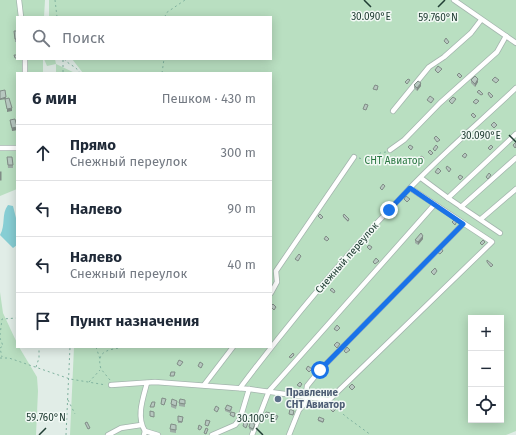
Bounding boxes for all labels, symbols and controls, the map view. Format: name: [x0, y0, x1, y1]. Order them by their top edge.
text: 30.090°E: [351, 11, 391, 23]
text: 59.760°N: [418, 12, 458, 24]
search box: [16, 16, 272, 60]
icon: search: [30, 27, 52, 49]
text: Поиск: [62, 29, 105, 47]
text: 6 мин: [32, 88, 77, 109]
text: Пешком · 430 m: [162, 91, 256, 106]
text: 30.090°E: [461, 130, 501, 142]
text: Прямо: [70, 136, 116, 154]
icon: ahead: [32, 142, 54, 164]
text: 300 m: [220, 145, 256, 160]
text: Снежный переулок: [70, 154, 187, 169]
park label: СНТ Авиатор: [365, 155, 423, 167]
icon: left: [32, 198, 54, 220]
text: Налево: [70, 200, 122, 218]
text: 90 m: [227, 201, 256, 216]
route end: [380, 201, 398, 219]
street label: Снежный переулок: [313, 219, 382, 296]
text: Налево: [70, 248, 122, 266]
icon: left: [32, 254, 54, 276]
text: 40 m: [227, 257, 256, 272]
text: Снежный переулок: [70, 266, 187, 281]
icon: arrive: [32, 310, 54, 332]
text: Пункт назначения: [70, 312, 199, 330]
map controls: [468, 315, 504, 423]
button: +: [468, 315, 504, 351]
button: −: [468, 351, 504, 387]
route start: [311, 361, 329, 379]
place label: Правление СНТ Авиатор: [286, 387, 345, 411]
button: locate: [468, 387, 504, 423]
marker: Правление СНТ Авиатор: [273, 394, 283, 404]
text: 59.760°N: [26, 412, 66, 424]
text: 30.100°E: [237, 413, 275, 425]

